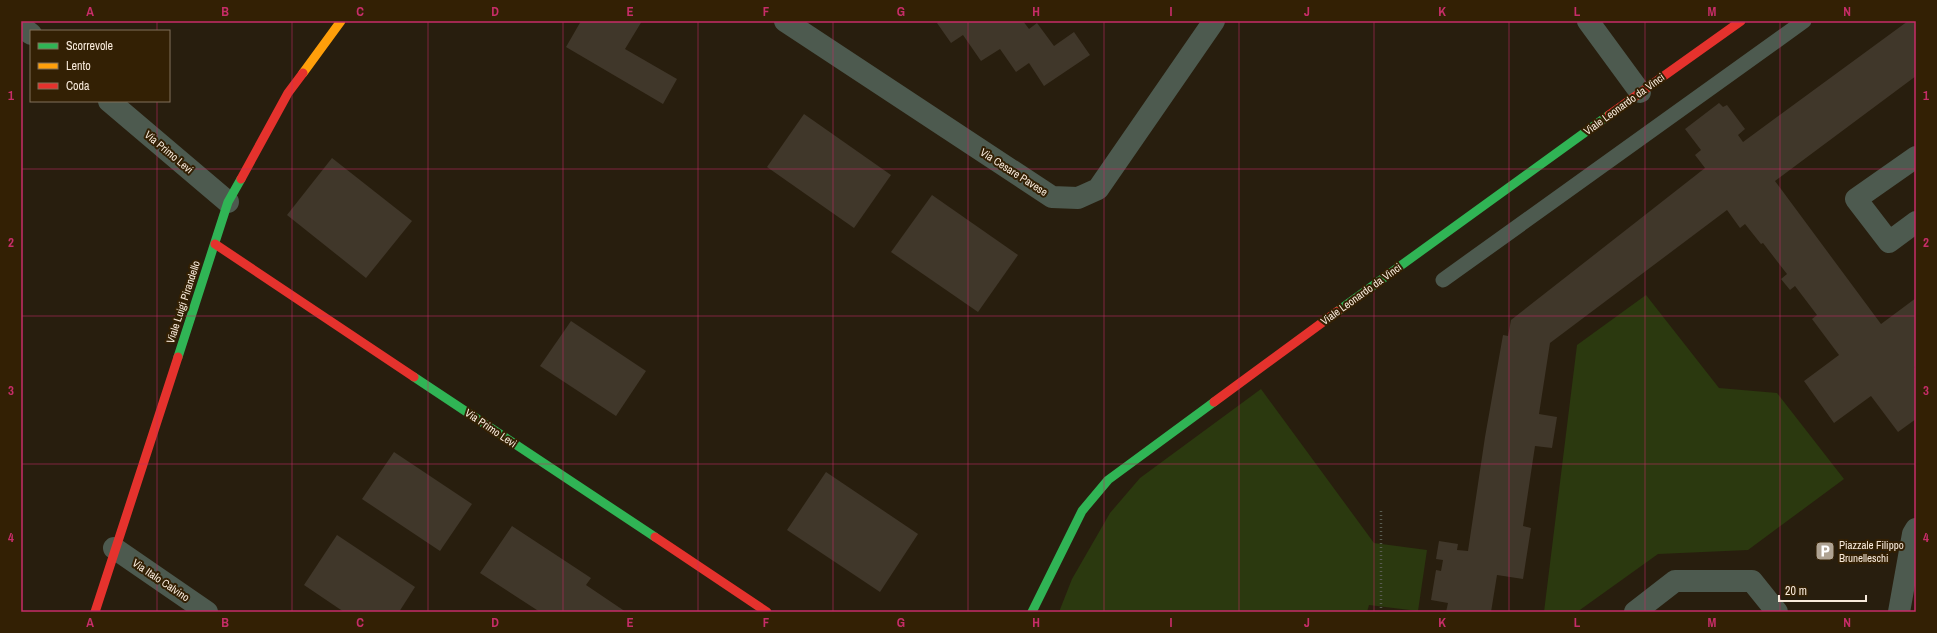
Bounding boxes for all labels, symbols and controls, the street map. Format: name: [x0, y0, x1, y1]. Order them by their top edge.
text: A: [86, 3, 94, 20]
text: B: [221, 3, 229, 20]
text: C: [356, 3, 364, 20]
text: D: [491, 3, 499, 20]
text: E: [626, 3, 634, 20]
text: F: [763, 3, 770, 20]
text: G: [897, 3, 905, 20]
text: H: [1032, 3, 1040, 20]
text: I: [1170, 3, 1173, 20]
text: J: [1304, 3, 1310, 20]
text: K: [1438, 3, 1446, 20]
text: L: [1574, 3, 1581, 20]
text: M: [1708, 3, 1717, 20]
text: N: [1843, 3, 1851, 20]
legend: [30, 30, 170, 102]
text: Scorrevole: [66, 38, 113, 54]
text: Lento: [66, 58, 91, 74]
street label: Viale Leonardo da Vinci: [1581, 70, 1667, 138]
text: Coda: [66, 78, 90, 94]
text: 1: [8, 87, 14, 104]
text: 1: [1923, 87, 1929, 104]
street label: Via Primo Levi: [142, 128, 196, 176]
street label: Via Cesare Pavese: [978, 145, 1050, 199]
text: 2: [8, 234, 14, 251]
text: 2: [1923, 234, 1929, 251]
street label: Viale Luigi Pirandello: [163, 259, 203, 345]
street label: Viale Leonardo da Vinci: [1318, 260, 1404, 328]
text: 3: [8, 382, 14, 399]
text: 3: [1923, 382, 1929, 399]
street label: Via Primo Levi: [462, 406, 520, 450]
text: 4: [8, 529, 14, 546]
text: 4: [1923, 529, 1929, 546]
place label: Piazzale Filippo Brunelleschi: [1839, 538, 1904, 565]
parking icon: Piazzale Filippo Brunelleschi: [1814, 540, 1836, 562]
street label: Via Italo Calvino: [130, 556, 192, 604]
scale bar: [1779, 577, 1866, 603]
text: 20 m: [1785, 583, 1807, 599]
text: A: [86, 614, 94, 631]
text: B: [221, 614, 229, 631]
text: C: [356, 614, 364, 631]
text: D: [491, 614, 499, 631]
text: E: [626, 614, 634, 631]
text: F: [763, 614, 770, 631]
text: G: [897, 614, 905, 631]
text: H: [1032, 614, 1040, 631]
text: I: [1170, 614, 1173, 631]
text: J: [1304, 614, 1310, 631]
text: K: [1438, 614, 1446, 631]
text: L: [1574, 614, 1581, 631]
text: M: [1708, 614, 1717, 631]
text: N: [1843, 614, 1851, 631]

